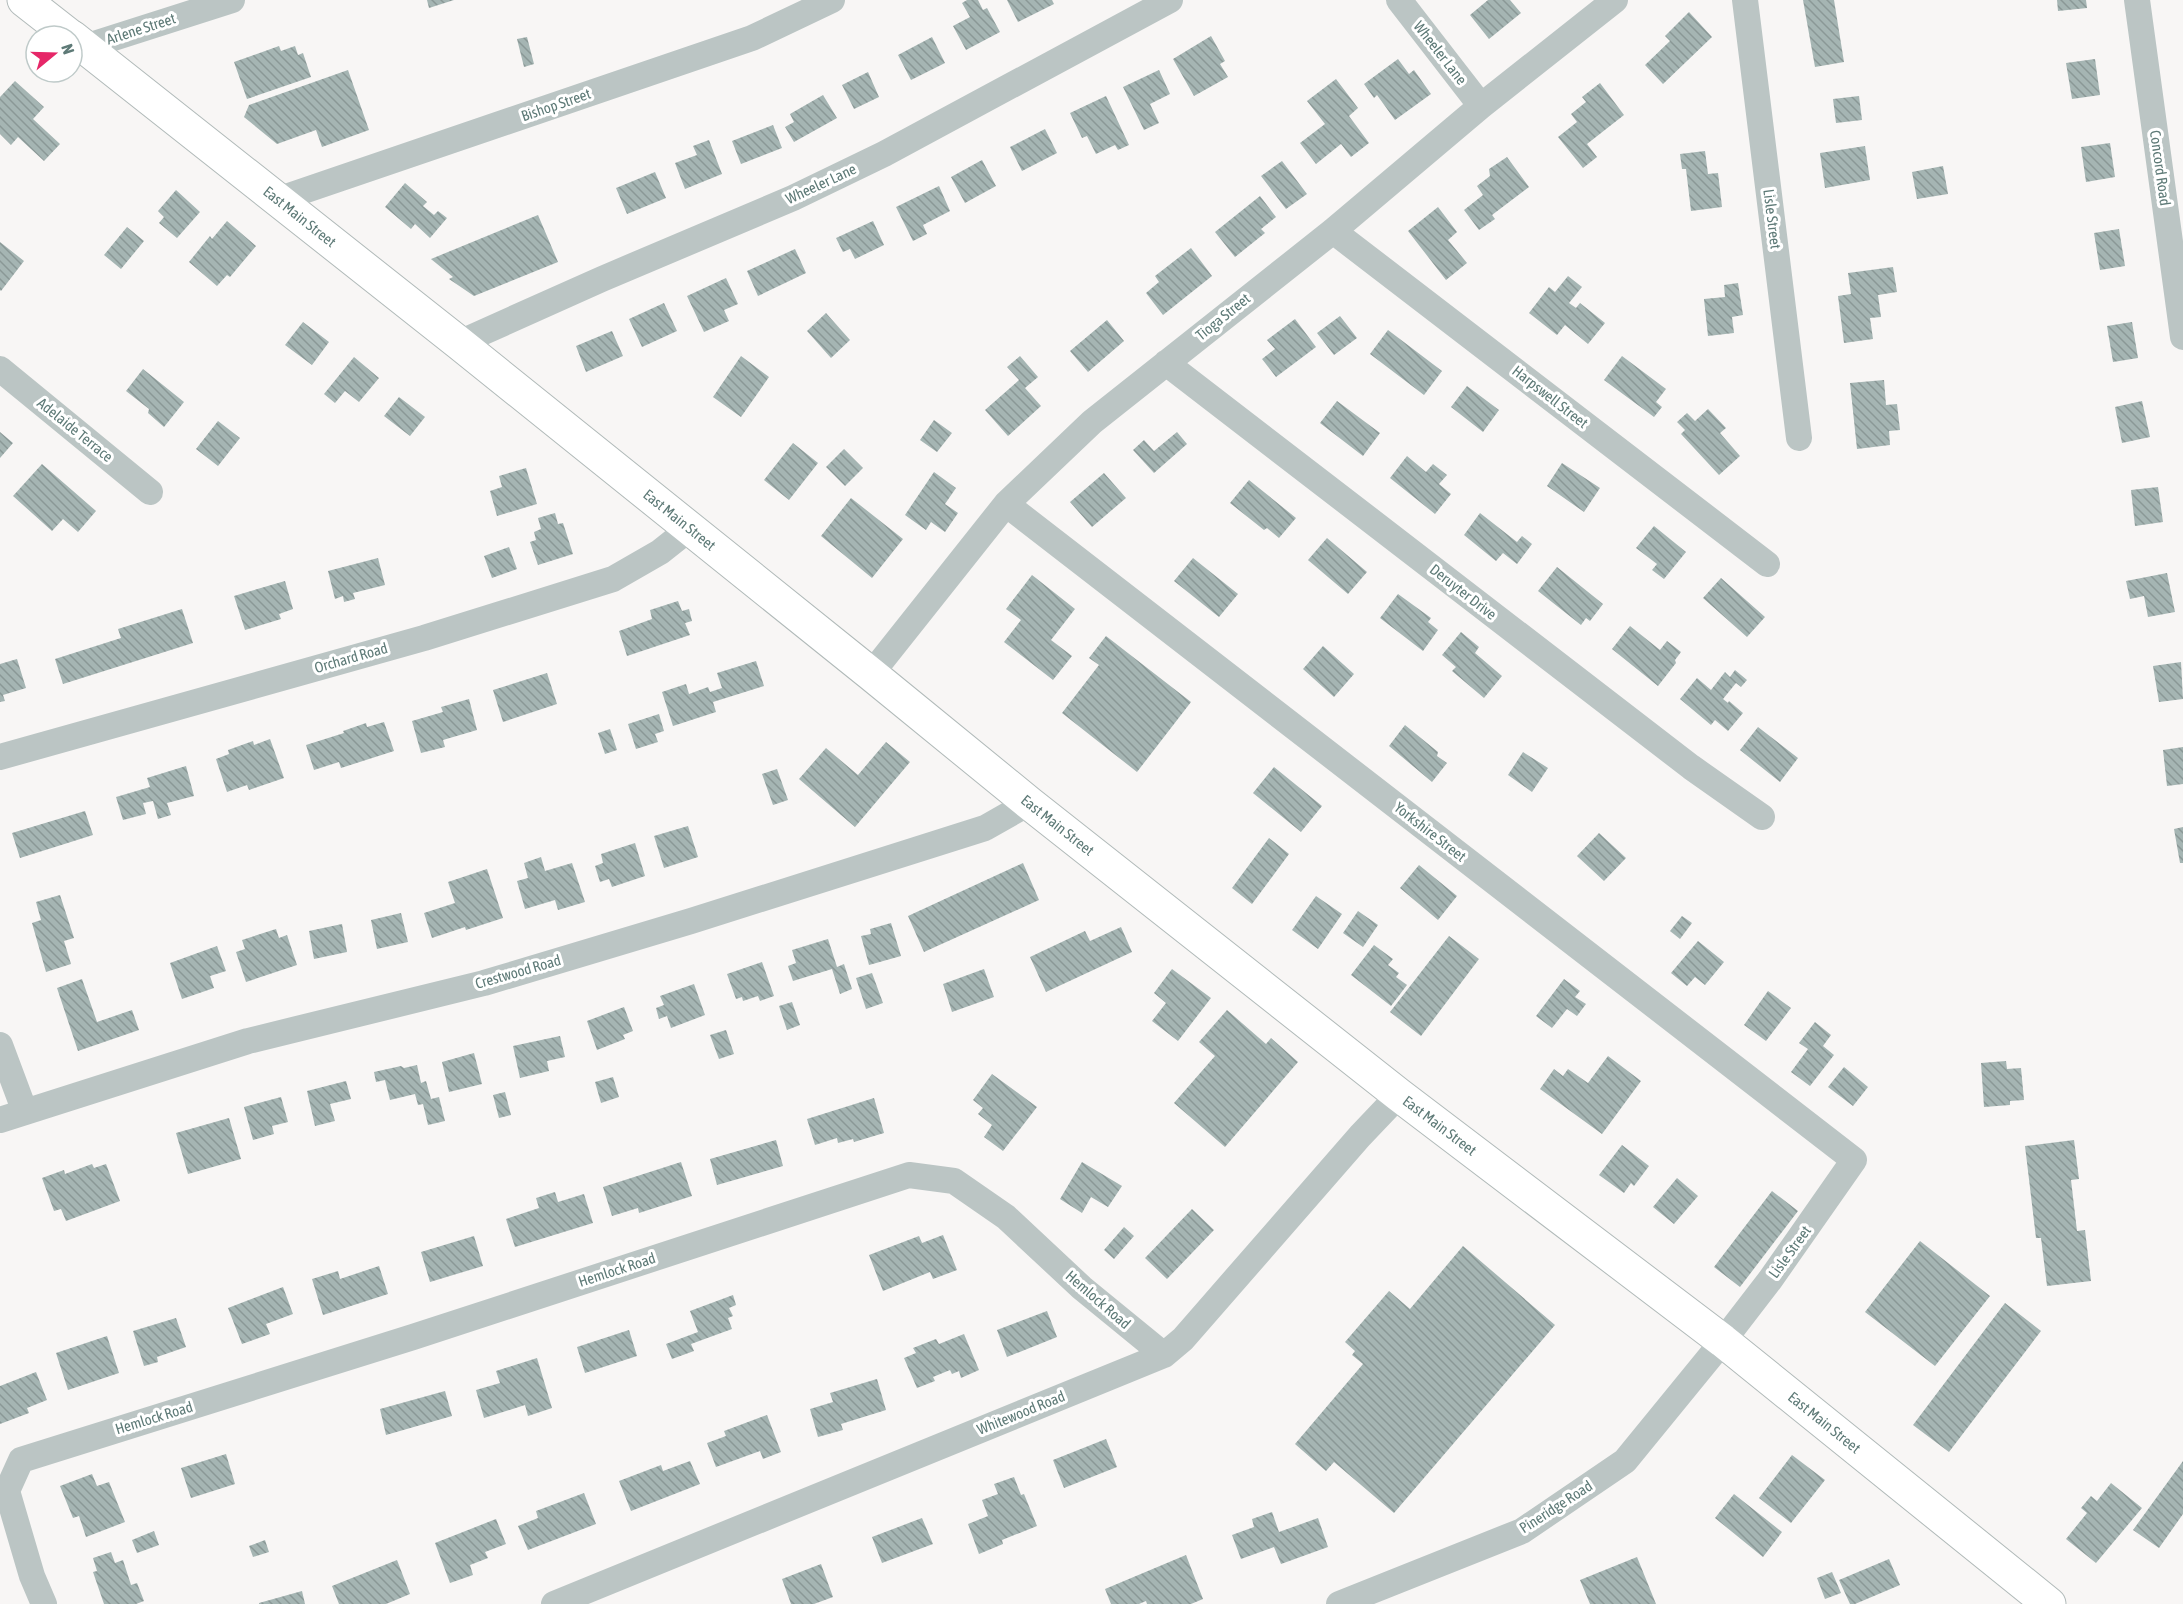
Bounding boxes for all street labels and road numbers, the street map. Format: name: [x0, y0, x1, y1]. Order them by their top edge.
street label: Arlene Street: [104, 9, 177, 48]
street label: Wheeler Lane: [1410, 18, 1471, 88]
street label: Bishop Street: [519, 85, 593, 124]
street label: Concord Road: [2147, 129, 2174, 207]
street label: Wheeler Lane: [783, 160, 859, 207]
street label: East Main Street: [260, 183, 340, 250]
street label: Lisle Street: [1760, 188, 1785, 250]
street label: Tioga Street: [1192, 290, 1253, 344]
street label: Harpswell Street: [1509, 362, 1591, 431]
street label: Adelaide Terrace: [34, 394, 117, 465]
street label: East Main Street: [640, 485, 719, 554]
street label: Deruyter Drive: [1427, 560, 1500, 623]
street label: Orchard Road: [312, 639, 389, 676]
street label: East Main Street: [1018, 791, 1097, 859]
street label: Yorkshire Street: [1391, 798, 1469, 865]
street label: Crestwood Road: [473, 951, 563, 992]
street label: East Main Street: [1400, 1092, 1480, 1159]
street label: Lisle Street: [1765, 1222, 1814, 1281]
street label: Hemlock Road: [576, 1249, 658, 1290]
street label: Hemlock Road: [1063, 1267, 1134, 1332]
street label: Whitewood Road: [974, 1387, 1067, 1438]
street label: East Main Street: [1785, 1388, 1864, 1456]
street label: Hemlock Road: [113, 1398, 195, 1437]
street label: Pineridge Road: [1516, 1477, 1595, 1536]

